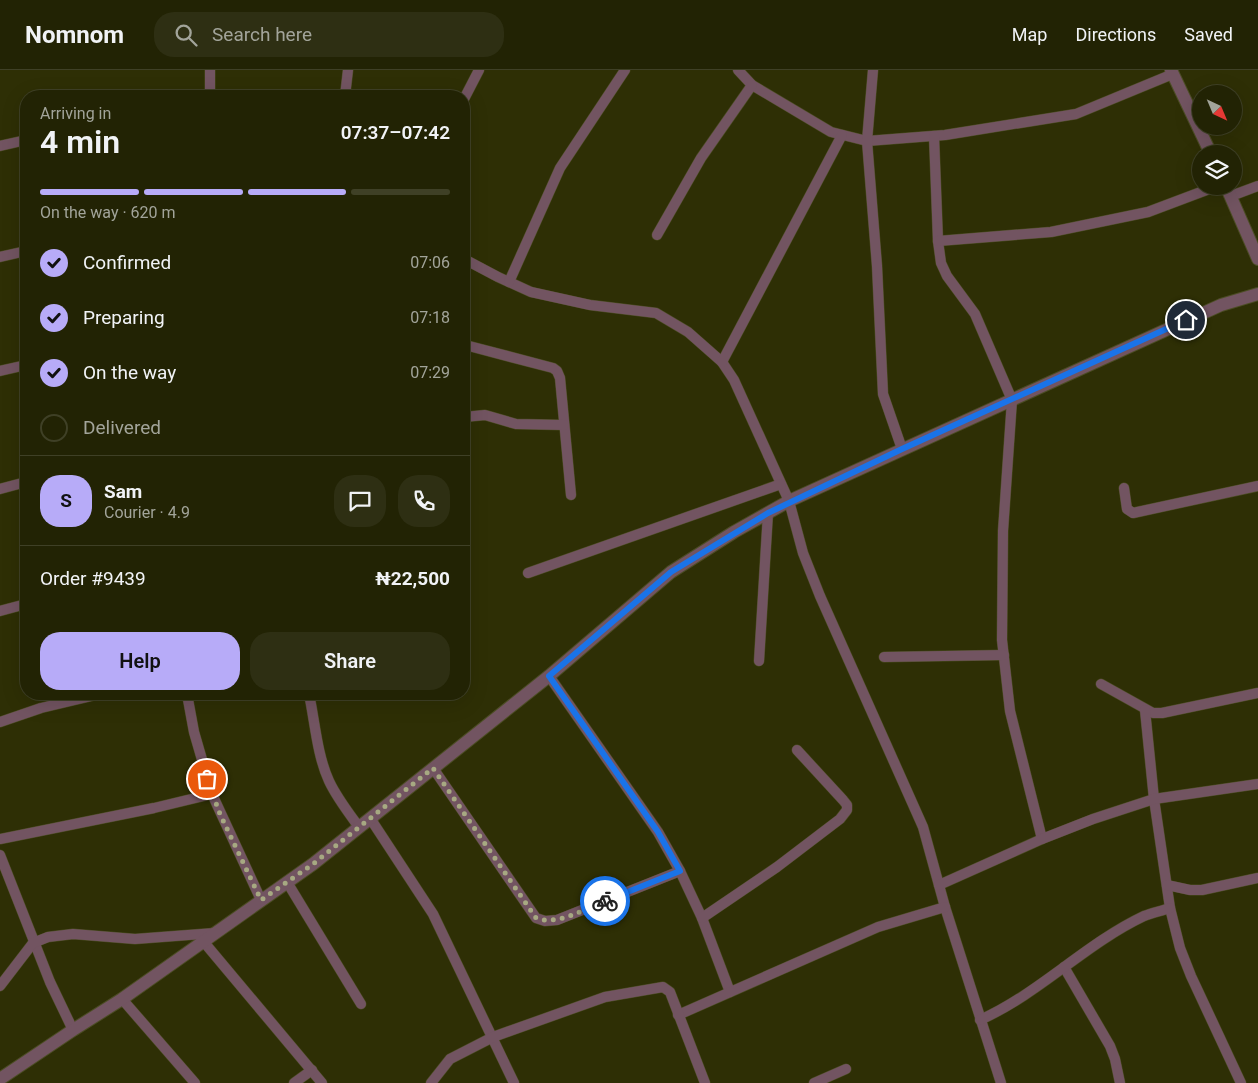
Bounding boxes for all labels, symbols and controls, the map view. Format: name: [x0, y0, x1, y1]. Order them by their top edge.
search box: [154, 12, 504, 57]
text: Nomnom: [25, 21, 124, 49]
icon: search: [172, 21, 200, 49]
text: Search here: [212, 23, 312, 46]
text: Map: [1012, 24, 1047, 45]
text: Directions: [1075, 24, 1156, 45]
text: Saved: [1184, 24, 1233, 45]
north arrow: [1192, 85, 1242, 135]
map controls: [1192, 85, 1242, 195]
text: Arriving in: [40, 104, 111, 123]
text: 07:37–07:42: [341, 121, 450, 144]
text: 4 min: [40, 123, 120, 161]
button: layers: [1192, 145, 1242, 195]
text: On the way · 620 m: [40, 203, 176, 222]
icon: check: [40, 249, 68, 277]
text: Confirmed: [83, 251, 171, 274]
text: 07:06: [410, 253, 450, 272]
pin: [1165, 299, 1207, 341]
icon: check: [40, 304, 68, 332]
text: Preparing: [83, 306, 165, 329]
icon: home: [1172, 306, 1200, 334]
text: 07:18: [410, 308, 450, 327]
icon: check: [40, 359, 68, 387]
text: On the way: [83, 361, 176, 384]
text: 07:29: [410, 363, 450, 382]
text: Delivered: [83, 416, 161, 439]
button: chat: [334, 475, 386, 527]
button: phone: [398, 475, 450, 527]
text: Sam: [104, 480, 142, 503]
text: S: [60, 489, 72, 512]
text: Courier · 4.9: [104, 503, 190, 522]
text: Order #9439: [40, 567, 146, 590]
text: ₦22,500: [375, 567, 450, 590]
button: Help: [40, 632, 240, 690]
button: Share: [250, 632, 450, 690]
pin: [186, 758, 228, 800]
icon: bag: [193, 765, 221, 793]
courier: [580, 876, 630, 926]
icon: bike: [591, 887, 619, 915]

